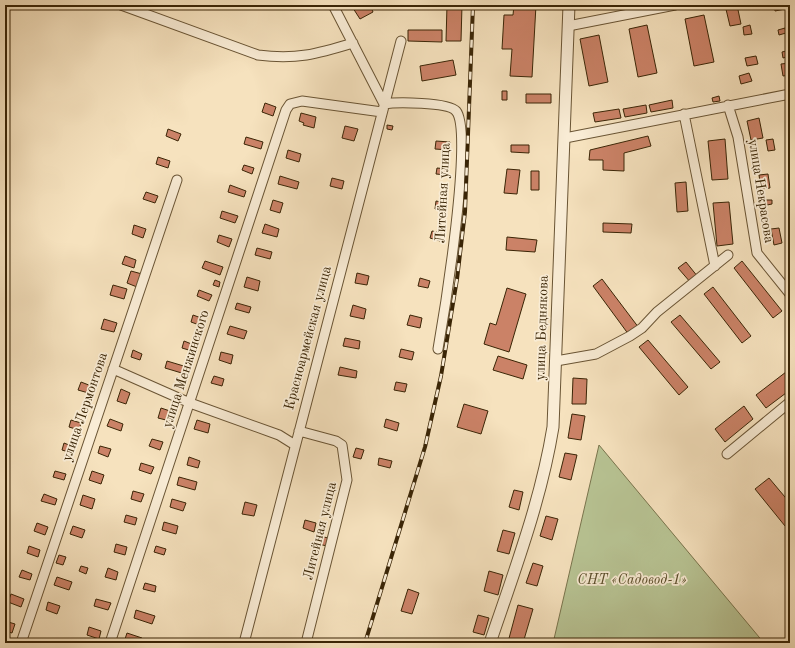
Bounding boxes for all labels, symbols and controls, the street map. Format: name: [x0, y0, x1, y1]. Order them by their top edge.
street label: улица Некрасова: [746, 138, 776, 244]
street label: Литейная улица: [433, 142, 453, 244]
street label: Красноармейская улица: [282, 264, 334, 411]
street label: улица Беднякова: [533, 275, 551, 381]
street label: улица Менжинского: [160, 308, 212, 430]
street label: улица Лермонтова: [60, 351, 110, 463]
street label: Литейная улица: [301, 480, 339, 582]
park label: СНТ «Садовод-1»: [577, 573, 687, 587]

